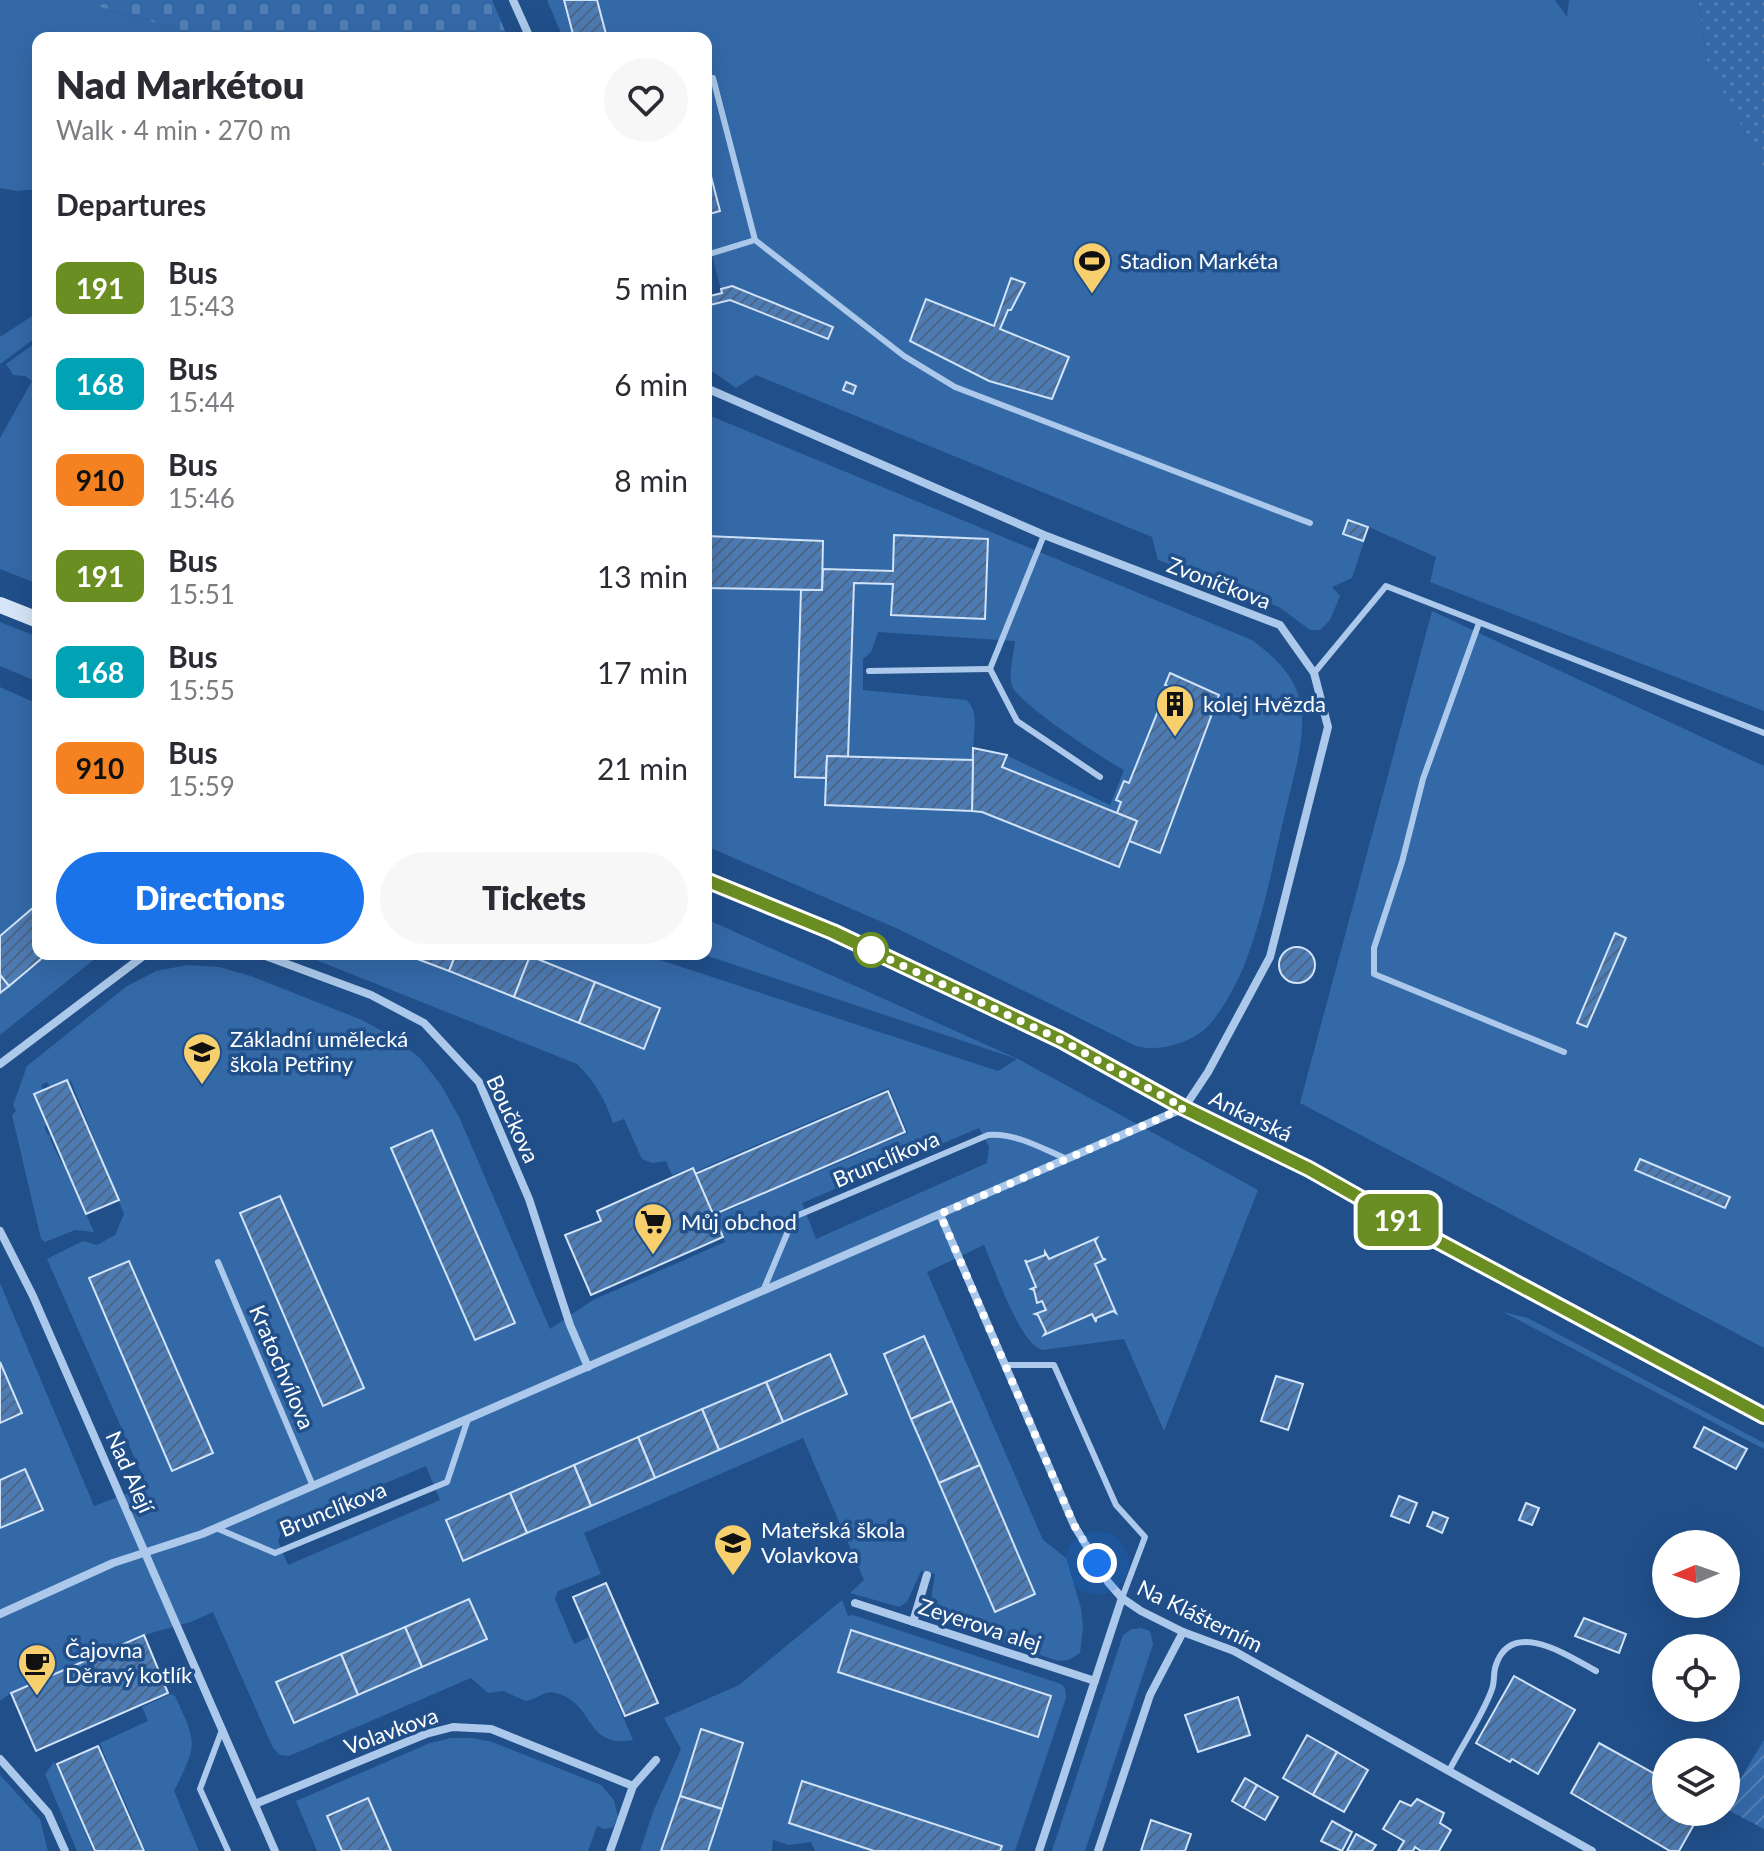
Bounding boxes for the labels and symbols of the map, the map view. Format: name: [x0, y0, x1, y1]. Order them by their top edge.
sports icon: Stadion Markéta: [1071, 240, 1113, 295]
place label: Stadion Markéta: [1120, 247, 1278, 274]
street label: Zvoníčkova: [1164, 550, 1275, 615]
building icon: kolej Hvězda: [1154, 683, 1196, 738]
place label: kolej Hvězda: [1203, 690, 1326, 717]
unlabelled marker: [854, 933, 888, 967]
place label: Základní umělecká škola Petřiny: [230, 1025, 408, 1077]
school or university icon: Základní umělecká škola Petřiny: [181, 1031, 223, 1086]
street label: Boučkova: [481, 1070, 546, 1167]
street label: Ankarská: [1205, 1084, 1297, 1147]
street label: Brunclíkova: [829, 1124, 943, 1193]
line badge: 191: [1352, 1194, 1444, 1246]
supermarket icon: Můj obchod: [632, 1201, 674, 1256]
place label: Můj obchod: [681, 1208, 797, 1235]
street label: Kratochvílova: [244, 1301, 321, 1433]
street label: Nad Alejí: [100, 1427, 161, 1518]
street label: Brunclíkova: [276, 1475, 390, 1542]
place label: Mateřská škola Volavkova: [761, 1516, 905, 1568]
school or university icon: Mateřská škola Volavkova: [712, 1522, 754, 1577]
north arrow: [1652, 1530, 1740, 1618]
your location: [1077, 1543, 1117, 1583]
street label: Na Klášterním: [1133, 1574, 1267, 1658]
street label: Zeyerova alej: [916, 1592, 1045, 1657]
place label: Čajovna Děravý kotlík: [65, 1636, 193, 1688]
cafe icon: Čajovna Děravý kotlík: [16, 1642, 58, 1697]
street label: Volavkova: [340, 1701, 441, 1760]

